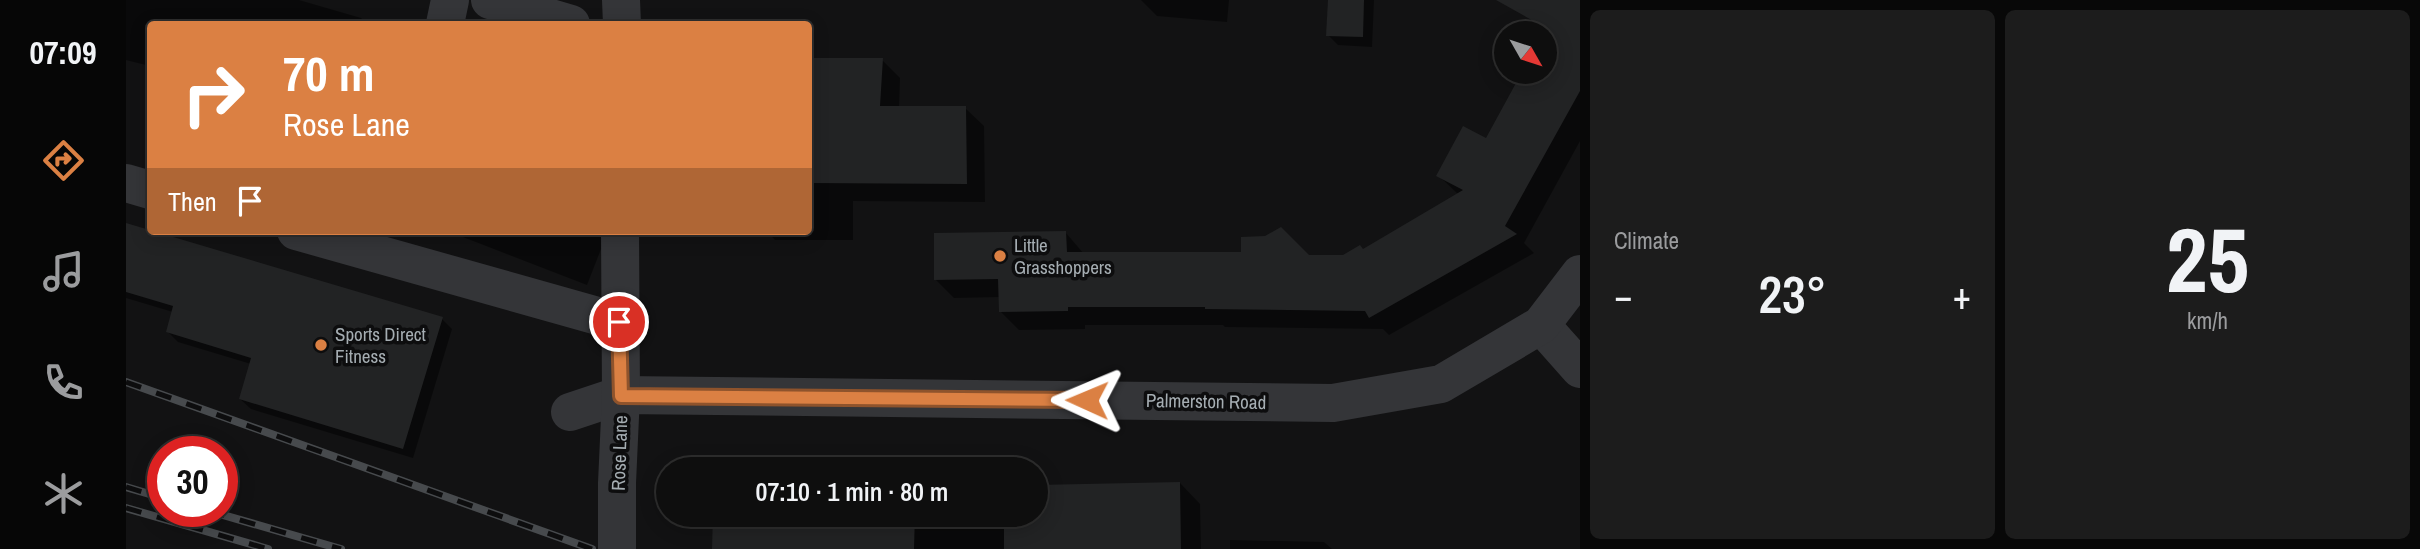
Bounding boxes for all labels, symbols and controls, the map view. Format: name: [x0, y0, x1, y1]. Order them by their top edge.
north arrow: [1494, 21, 1558, 84]
map controls: [1494, 21, 1557, 84]
text: 07:09: [29, 31, 97, 74]
text: 70 m: [283, 40, 375, 106]
icon: right: [168, 49, 259, 140]
text: Rose Lane: [283, 103, 410, 146]
icon: directions: [39, 136, 88, 185]
icon: arrive: [231, 182, 269, 220]
text: Then: [168, 184, 217, 219]
text: 25: [2166, 198, 2249, 320]
text: Climate: [1614, 225, 1679, 256]
place label: Little Grasshoppers: [1014, 232, 1112, 280]
icon: music: [39, 247, 88, 296]
marker: Little Grasshoppers: [992, 248, 1008, 264]
text: 23°: [1758, 259, 1827, 329]
text: −: [1614, 270, 1632, 321]
text: +: [1953, 270, 1971, 321]
pin: [589, 292, 649, 352]
icon: arrive: [600, 303, 638, 341]
text: km/h: [2187, 305, 2228, 336]
place label: Sports Direct Fitness: [335, 321, 427, 369]
marker: Sports Direct Fitness: [313, 337, 329, 353]
icon: phone: [39, 358, 88, 407]
position arrow: [1050, 363, 1124, 437]
street label: Palmerston Road: [1146, 387, 1266, 415]
street label: Rose Lane: [605, 415, 633, 491]
speed limit sign: 30: [147, 436, 238, 527]
icon: climate: [39, 469, 88, 518]
text: 07:10 · 1 min · 80 m: [756, 474, 948, 509]

